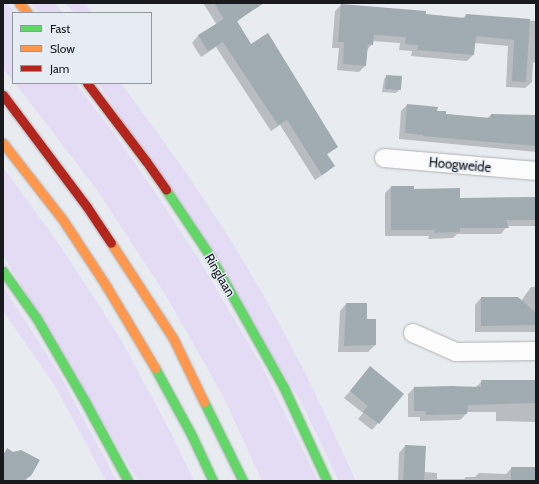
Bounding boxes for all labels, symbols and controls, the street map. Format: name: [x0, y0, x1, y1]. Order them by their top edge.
legend: [12, 12, 152, 84]
text: Fast: [50, 21, 70, 36]
text: Slow: [50, 41, 75, 56]
text: Jam: [50, 61, 69, 76]
street label: Hoogweide: [428, 155, 492, 175]
street label: Ringlaan: [201, 251, 239, 299]

